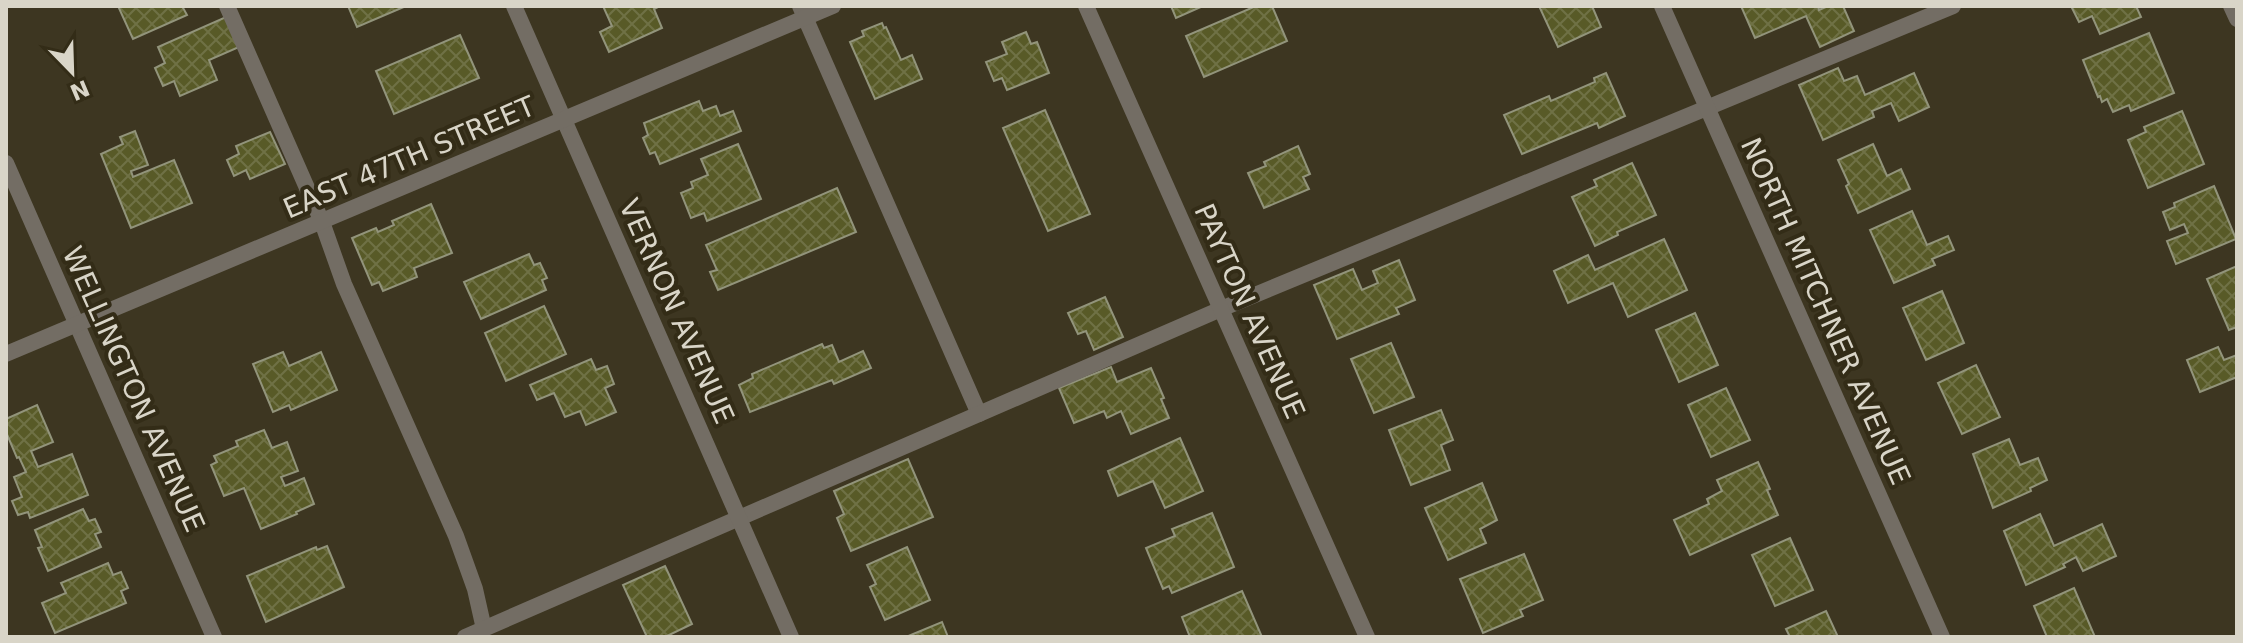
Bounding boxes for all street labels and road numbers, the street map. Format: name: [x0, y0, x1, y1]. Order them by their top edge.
street label: EAST 47TH STREET: [278, 89, 541, 225]
street label: NORTH MITCHNER AVENUE: [1734, 133, 1917, 490]
street label: VERNON AVENUE: [612, 194, 741, 429]
street label: PAYTON AVENUE: [1187, 199, 1312, 424]
street label: WELLINGTON AVENUE: [56, 241, 211, 537]

